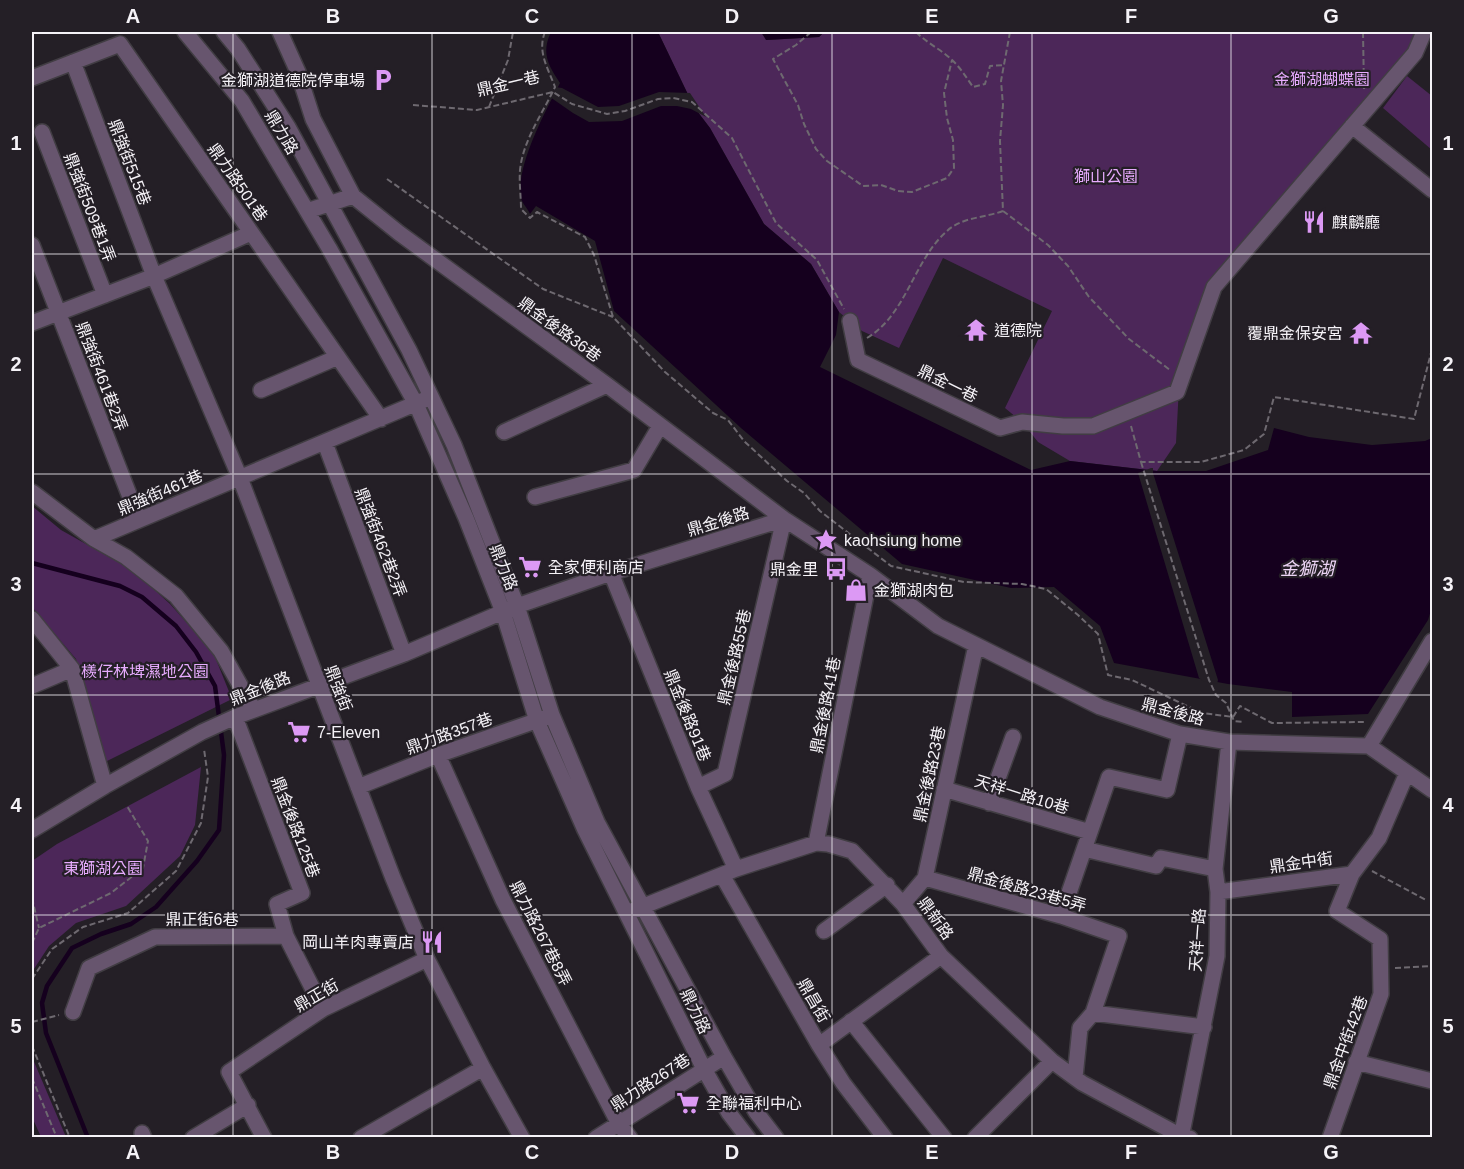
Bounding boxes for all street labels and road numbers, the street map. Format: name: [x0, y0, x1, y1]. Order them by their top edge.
street label: 鼎金一巷: [475, 68, 541, 99]
street label: 鼎力路: [262, 107, 301, 157]
street label: 鼎強街515巷: [105, 117, 154, 208]
street label: 鼎力路501巷: [205, 140, 271, 224]
street label: 鼎強街509巷1弄: [61, 150, 118, 264]
street label: 鼎金後路36巷: [515, 294, 604, 365]
street label: 鼎強街461巷2弄: [73, 319, 130, 433]
street label: 鼎金一巷: [915, 362, 980, 405]
street label: 鼎強街461巷: [115, 467, 205, 518]
street label: 鼎強街462巷2弄: [352, 485, 409, 599]
street label: 鼎金後路: [685, 504, 751, 539]
street label: 鼎力路: [487, 542, 520, 593]
street label: 鼎金後路55巷: [715, 608, 754, 707]
street label: 鼎金後路41巷: [808, 655, 843, 755]
street label: 鼎強街: [322, 663, 355, 714]
street label: 鼎金後路91巷: [661, 667, 714, 764]
street label: 鼎金後路: [227, 669, 293, 708]
street label: 鼎金後路: [1140, 695, 1206, 728]
street label: 鼎力路357巷: [404, 710, 495, 757]
street label: 鼎金後路23巷: [911, 724, 948, 824]
street label: 天祥一路10巷: [973, 772, 1071, 817]
street label: 鼎金後路125巷: [268, 774, 323, 880]
street label: 鼎金中街: [1268, 850, 1334, 875]
street label: 鼎金後路23巷5弄: [966, 864, 1088, 915]
street label: 鼎力路267巷8弄: [507, 878, 574, 989]
street label: 鼎新路: [915, 894, 957, 943]
street label: 天祥一路: [1187, 908, 1208, 973]
street label: 鼎正街6巷: [166, 911, 238, 928]
street label: 鼎昌街: [794, 975, 833, 1025]
street label: 鼎正街: [291, 976, 341, 1015]
street label: 鼎力路: [677, 986, 714, 1037]
street label: 鼎金中街42巷: [1321, 993, 1370, 1091]
street label: 鼎力路267巷: [608, 1051, 693, 1114]

